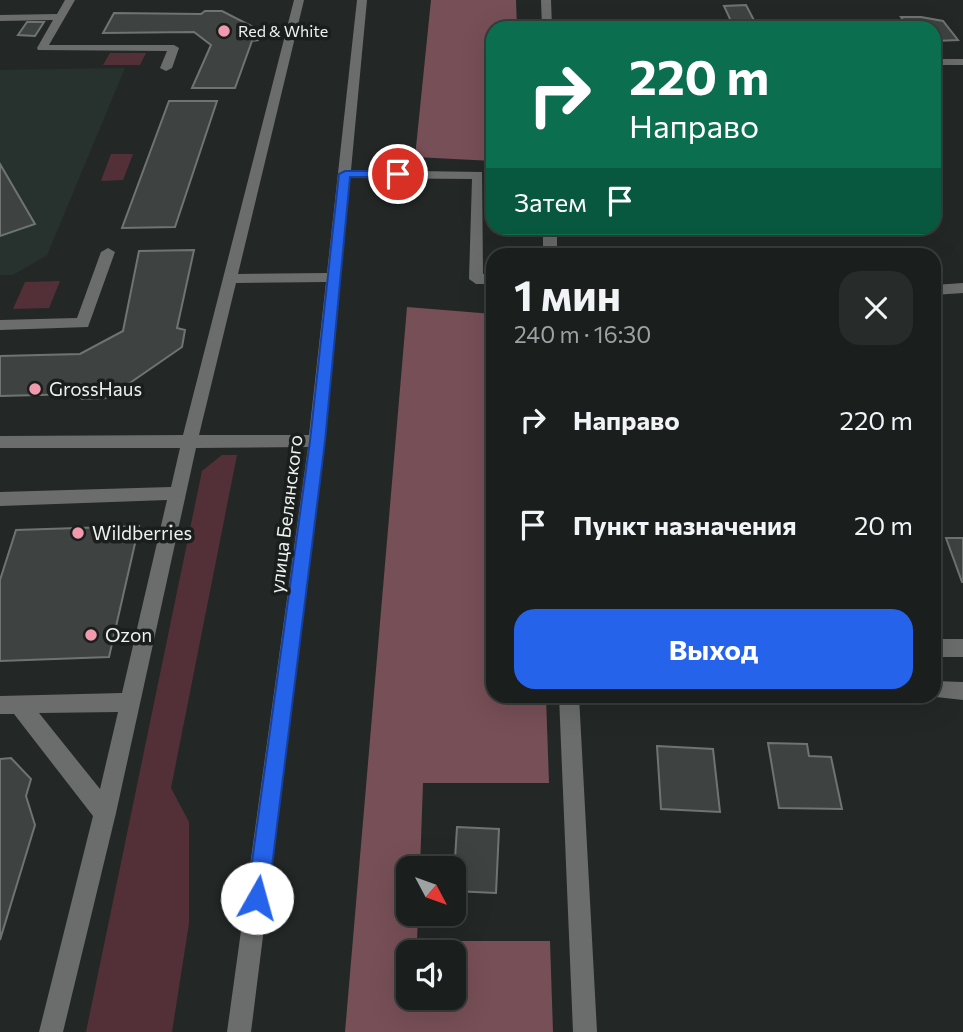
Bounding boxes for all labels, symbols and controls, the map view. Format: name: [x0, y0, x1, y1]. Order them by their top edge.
place label: Red & White: [238, 21, 328, 40]
marker: Red & White: [216, 23, 232, 39]
text: 220 m: [629, 45, 769, 105]
icon: right: [514, 49, 605, 140]
text: Направо: [629, 105, 759, 145]
pin: [368, 144, 428, 204]
icon: arrive: [379, 155, 417, 193]
icon: arrive: [601, 182, 639, 220]
text: Затем: [514, 186, 587, 217]
text: 1 мин: [514, 268, 621, 320]
button: close: [839, 271, 913, 345]
text: 240 m · 16:30: [514, 320, 651, 348]
place label: GrossHaus: [49, 377, 142, 400]
marker: GrossHaus: [27, 381, 43, 397]
icon: right: [514, 401, 552, 439]
text: Направо: [573, 404, 680, 435]
text: 220 m: [840, 404, 913, 435]
street label: улица Белянского: [264, 433, 307, 594]
icon: arrive: [514, 506, 552, 544]
text: Пункт назначения: [573, 509, 797, 540]
text: 20 m: [854, 509, 913, 540]
place label: Wildberries: [92, 521, 192, 544]
marker: Wildberries: [70, 525, 86, 541]
button: Выход: [514, 609, 913, 689]
place label: Ozon: [105, 623, 152, 646]
marker: Ozon: [83, 627, 99, 643]
north arrow: [396, 856, 466, 926]
map controls: [396, 856, 466, 1010]
position arrow: [220, 861, 294, 935]
button: sound: [396, 940, 466, 1010]

